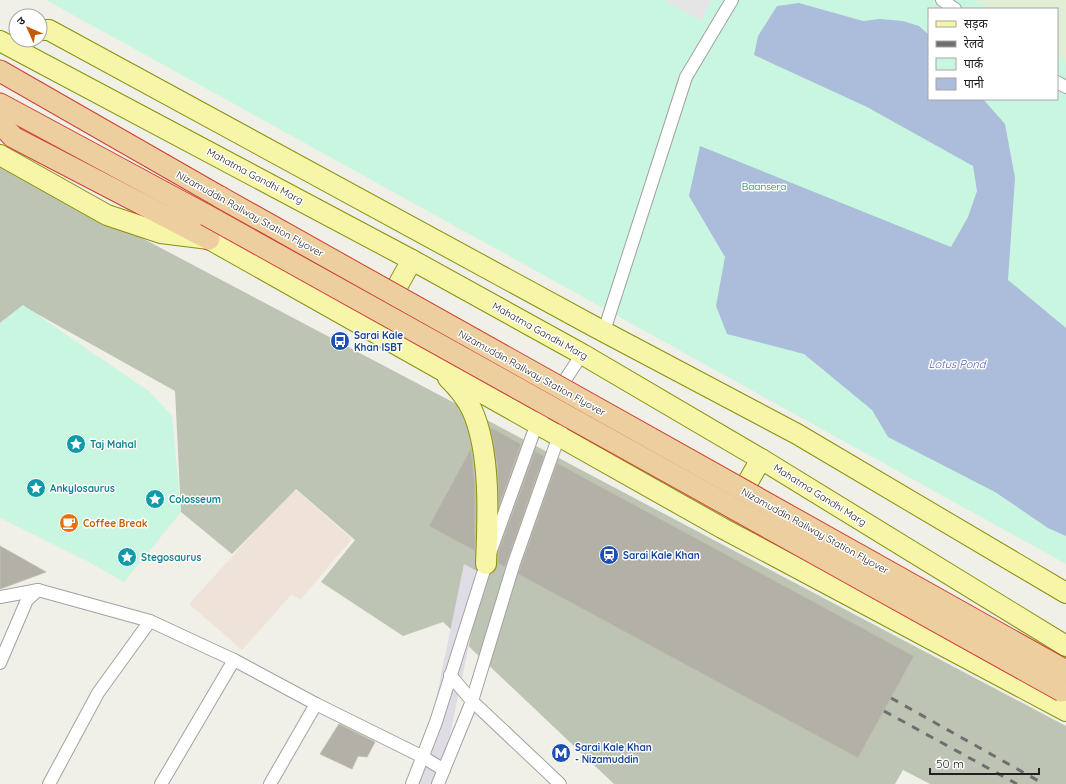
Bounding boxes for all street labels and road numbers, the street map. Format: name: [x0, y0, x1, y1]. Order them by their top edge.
street label: Mahatma Gandhi Marg: [205, 145, 305, 207]
street label: Nizamuddin Railway Station Flyover: [174, 168, 326, 260]
street label: Mahatma Gandhi Marg: [490, 299, 590, 363]
street label: Nizamuddin Railway Station Flyover: [456, 327, 608, 419]
street label: Mahatma Gandhi Marg: [771, 461, 869, 529]
street label: Nizamuddin Railway Station Flyover: [739, 485, 891, 577]

